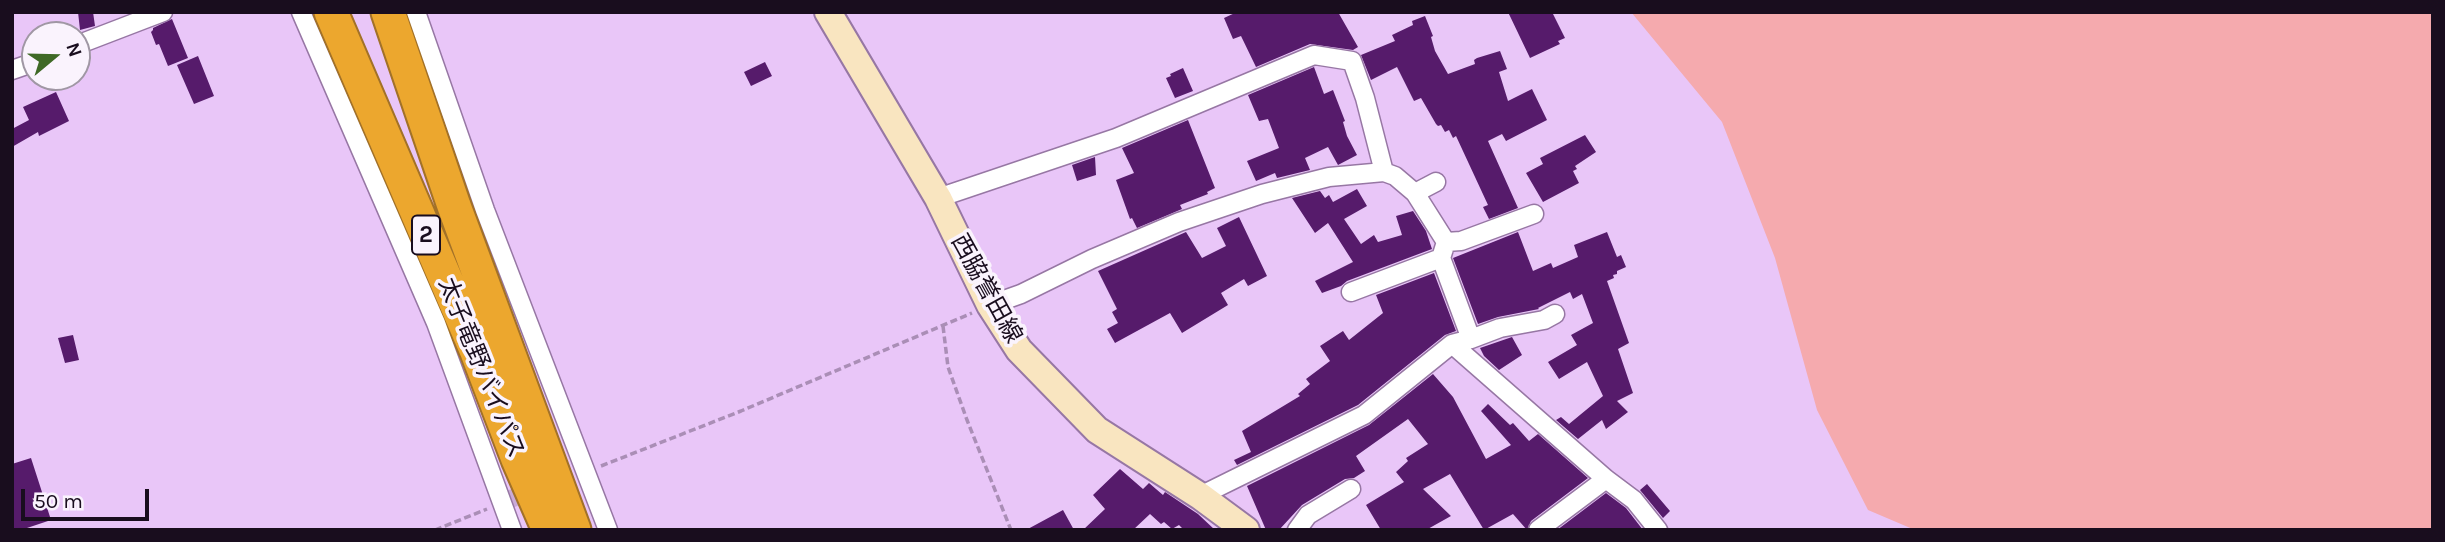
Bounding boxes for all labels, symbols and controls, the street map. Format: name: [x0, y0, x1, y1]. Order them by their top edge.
north arrow: [21, 21, 91, 91]
text: N: [61, 40, 87, 60]
road number: 2: [412, 216, 440, 254]
street label: 西脇誉田線: [944, 230, 1028, 348]
street label: 太子竜野バイパス: [432, 274, 530, 462]
scale bar: [24, 476, 152, 520]
text: 50 m: [34, 489, 83, 513]

